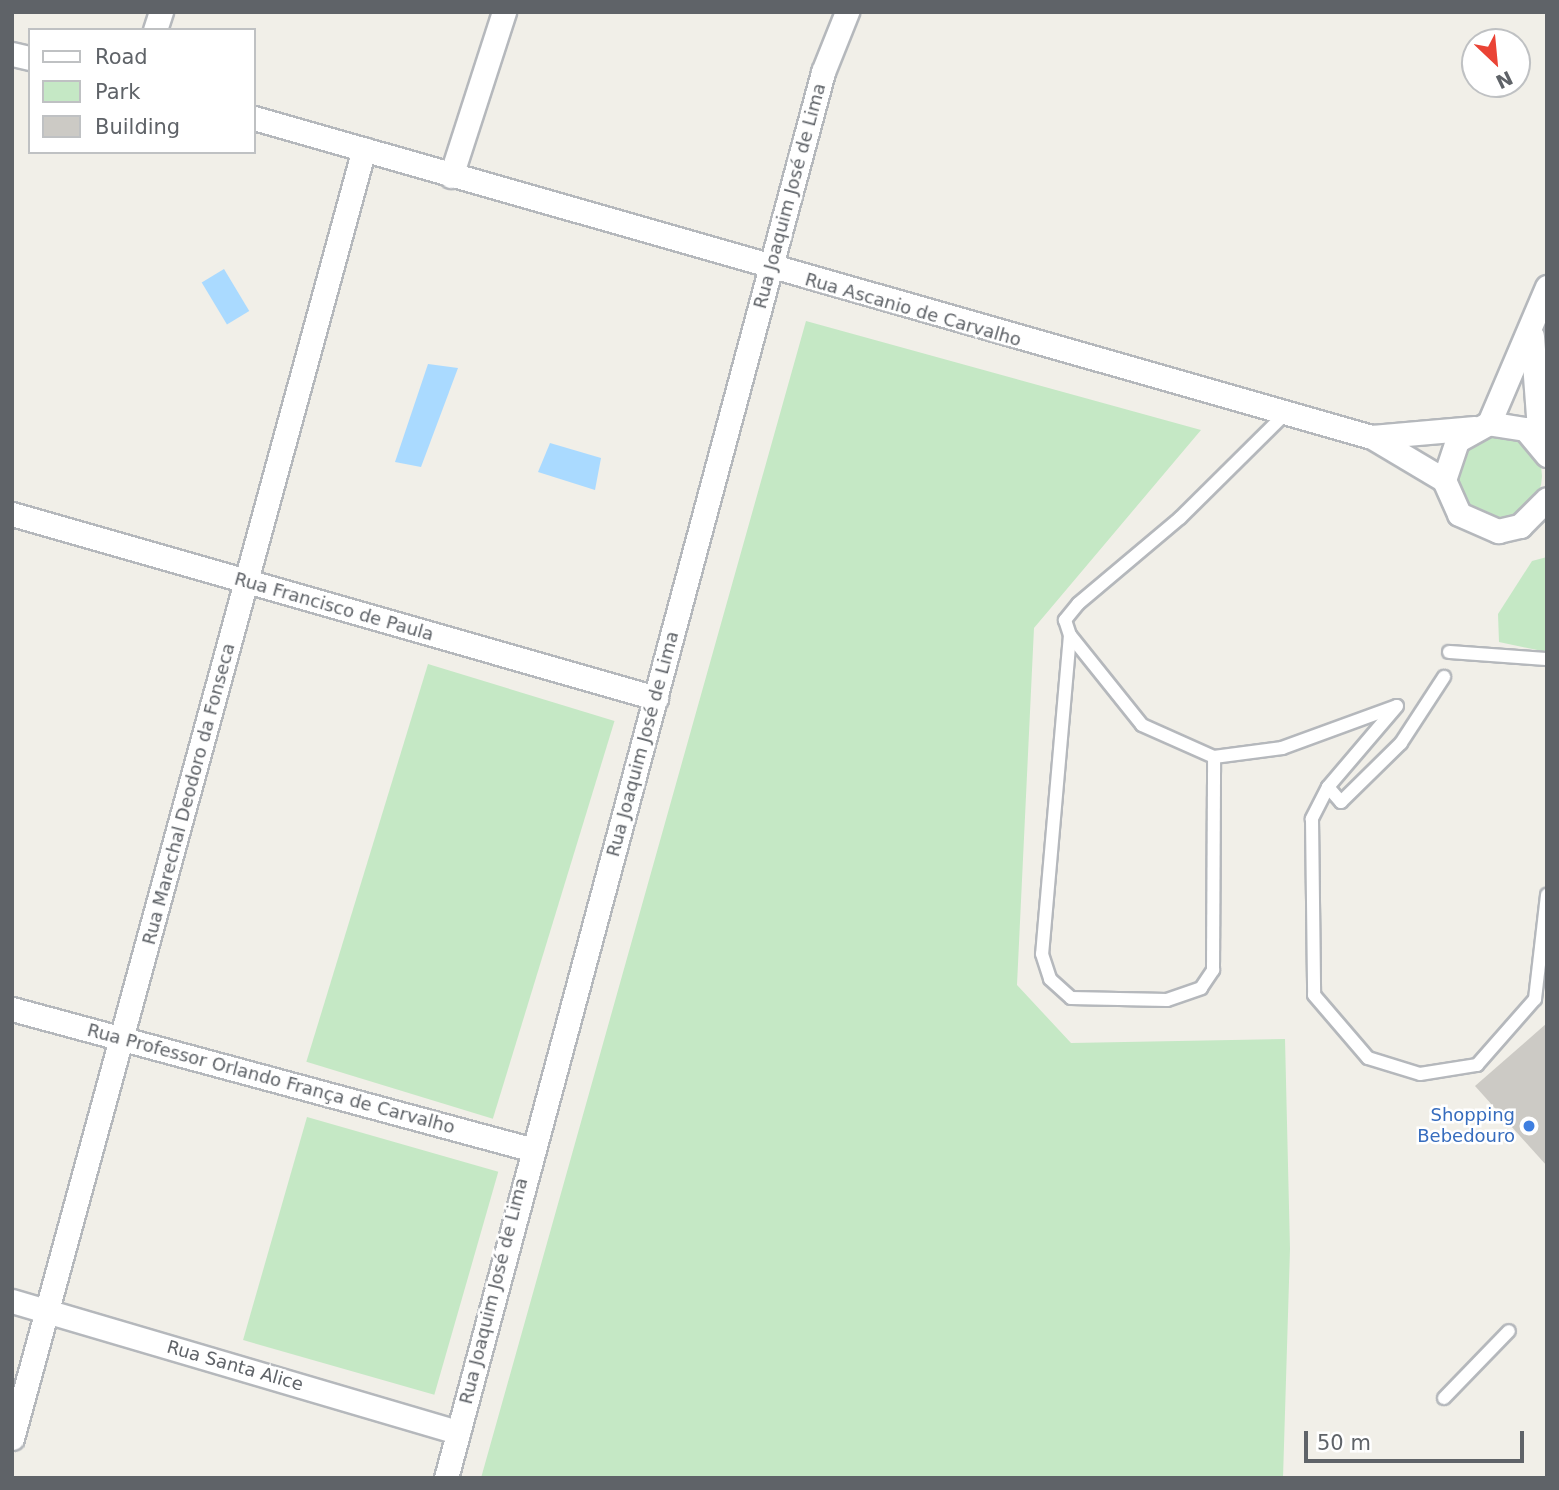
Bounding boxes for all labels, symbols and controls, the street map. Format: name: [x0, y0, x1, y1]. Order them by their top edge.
legend: [28, 28, 256, 154]
north arrow: [1461, 28, 1531, 98]
text: Road: [95, 45, 148, 69]
text: N: [1492, 67, 1516, 93]
text: Park: [95, 80, 140, 104]
street label: Rua Joaquim José de Lima: [749, 81, 831, 311]
text: Building: [95, 115, 180, 139]
street label: Rua Ascanio de Carvalho: [802, 269, 1024, 351]
street label: Rua Francisco de Paula: [232, 568, 436, 646]
street label: Rua Joaquim José de Lima: [602, 629, 684, 859]
street label: Rua Marechal Deodoro da Fonseca: [138, 641, 240, 947]
street label: Rua Professor Orlando França de Carvalho: [85, 1019, 457, 1139]
place label: Shopping Bebedouro: [1417, 1105, 1515, 1148]
marker: Shopping Bebedouro: [1521, 1118, 1537, 1134]
street label: Rua Joaquim José de Lima: [455, 1176, 533, 1406]
street label: Rua Santa Alice: [164, 1336, 306, 1396]
scale bar: [1307, 1416, 1528, 1460]
text: 50 m: [1317, 1431, 1371, 1455]

